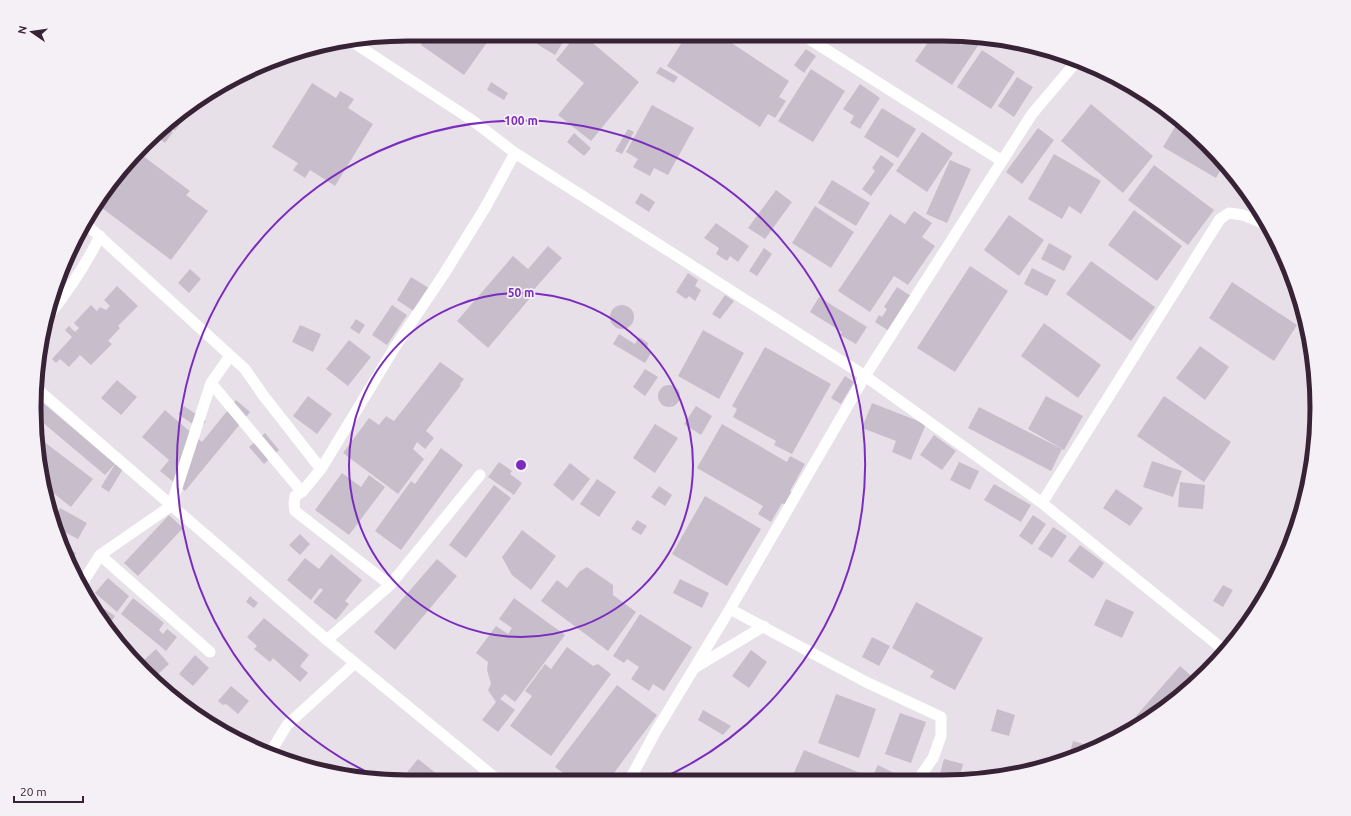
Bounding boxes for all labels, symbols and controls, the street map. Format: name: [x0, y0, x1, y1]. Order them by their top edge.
north arrow: [12, 12, 52, 52]
text: N: [15, 24, 29, 35]
text: 100 m: [504, 114, 538, 127]
text: 50 m: [508, 286, 534, 299]
centre of rings: [514, 458, 528, 472]
scale bar: [14, 778, 83, 804]
text: 20 m: [20, 785, 47, 798]

